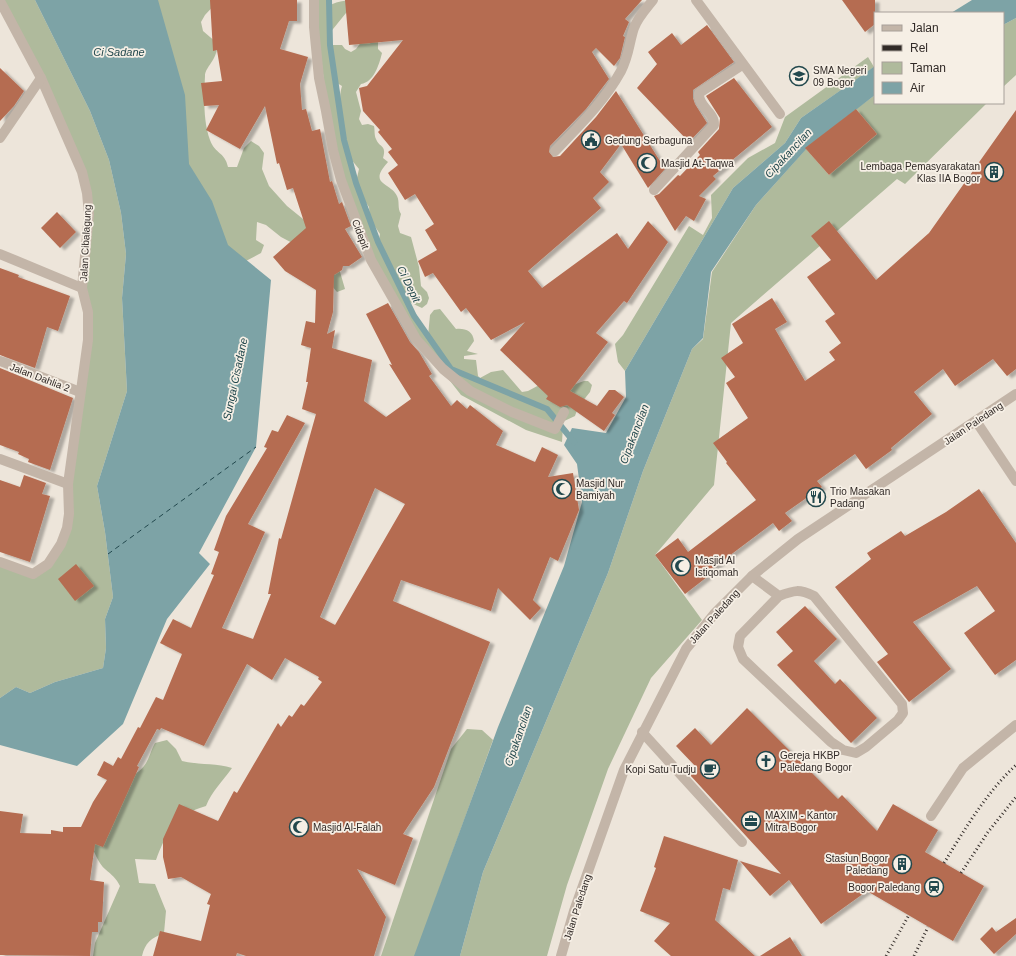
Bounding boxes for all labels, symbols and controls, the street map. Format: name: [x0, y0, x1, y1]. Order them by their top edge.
legend: [874, 12, 1004, 104]
text: Jalan: [910, 21, 939, 35]
text: Rel: [910, 41, 928, 55]
water label: Ci Sadane: [93, 46, 145, 58]
text: Taman: [910, 61, 946, 75]
school or university icon: SMA Negeri 09 Bogor: [788, 65, 810, 87]
place label: SMA Negeri 09 Bogor: [813, 65, 866, 88]
text: Air: [910, 81, 925, 95]
water label: Cipakancilan: [762, 126, 814, 180]
public building icon: Gedung Serbaguna: [580, 129, 602, 151]
place label: Gedung Serbaguna: [605, 135, 693, 146]
mosque icon: Masjid At-Taqwa: [636, 152, 658, 174]
place label: Masjid At-Taqwa: [661, 158, 734, 169]
place label: Lembaga Pemasyarakatan Klas IIA Bogor: [860, 161, 981, 184]
building icon: Lembaga Pemasyarakatan Klas IIA Bogor: [983, 161, 1005, 183]
street label: Jalan Cibalagung: [78, 204, 93, 282]
street label: Cidepit: [350, 218, 371, 251]
water label: Ci Depit: [395, 264, 423, 305]
water label: Sungai Cisadane: [220, 337, 250, 421]
street label: Jalan Dahlia 2: [8, 361, 72, 394]
street label: Jalan Paledang: [942, 400, 1005, 447]
water label: Cipakancilan: [617, 402, 651, 466]
mosque icon: Masjid Nur Bamiyah: [551, 478, 573, 500]
place label: Masjid Nur Bamiyah: [576, 478, 624, 501]
restaurant icon: Trio Masakan Padang: [805, 486, 827, 508]
place label: Trio Masakan Padang: [830, 486, 890, 509]
mosque icon: Masjid Al Istiqomah: [670, 555, 692, 577]
place label: Masjid Al Istiqomah: [695, 555, 738, 578]
street label: Jalan Paledang: [687, 587, 742, 646]
water label: Cipakancilan: [502, 704, 534, 768]
church icon: Gereja HKBP Paledang Bogor: [755, 750, 777, 772]
place label: Gereja HKBP Paledang Bogor: [780, 750, 852, 773]
cafe icon: Kopi Satu Tudju: [699, 758, 721, 780]
place label: Kopi Satu Tudju: [625, 764, 696, 775]
office icon: MAXIM - Kantor Mitra Bogor: [740, 810, 762, 832]
place label: MAXIM - Kantor Mitra Bogor: [765, 810, 837, 833]
mosque icon: Masjid Al-Falah: [288, 816, 310, 838]
place label: Masjid Al-Falah: [313, 822, 381, 833]
place label: Stasiun Bogor Paledang: [825, 853, 889, 876]
building icon: Stasiun Bogor Paledang: [891, 853, 913, 875]
street label: Jalan Paledang: [562, 873, 593, 942]
station icon: Bogor Paledang: [923, 876, 945, 898]
place label: Bogor Paledang: [848, 882, 920, 893]

